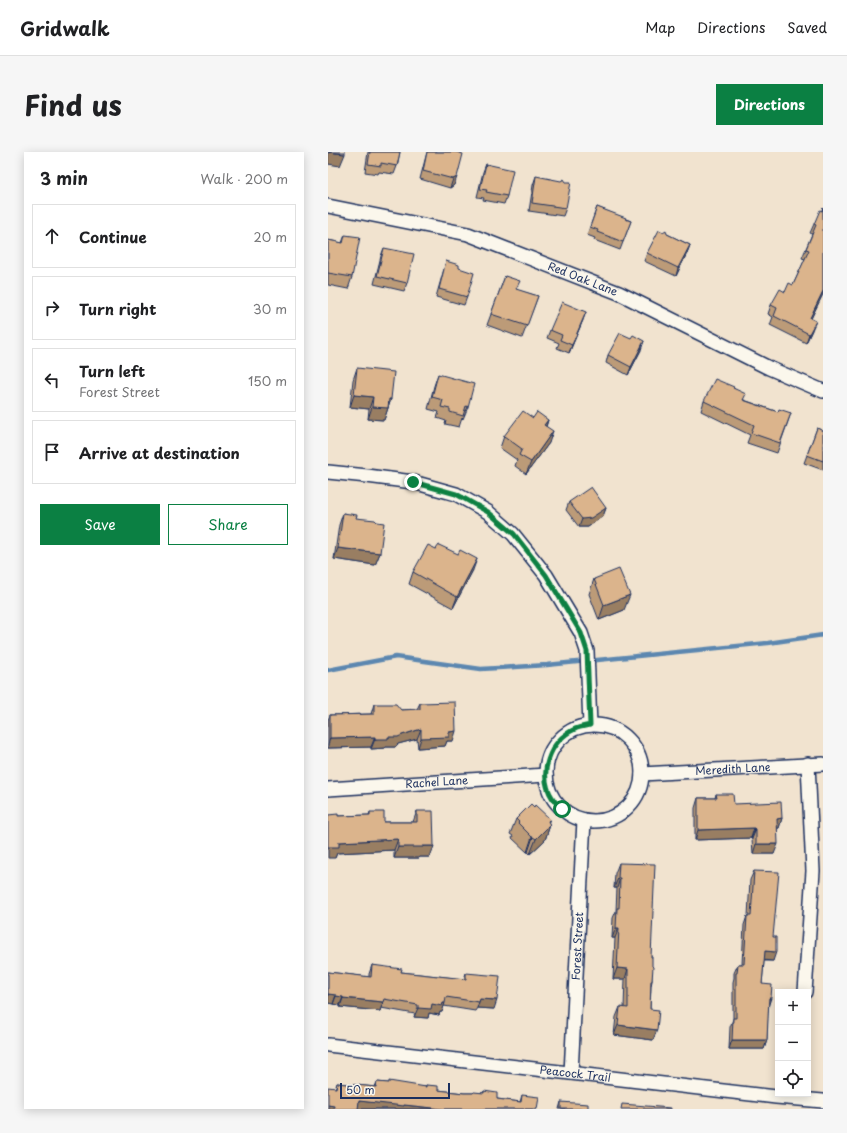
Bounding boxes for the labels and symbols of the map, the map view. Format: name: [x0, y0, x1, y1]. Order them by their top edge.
street label: Red Oak Lane: [545, 257, 620, 300]
route end: [404, 473, 422, 491]
street label: Meredith Lane: [695, 758, 771, 779]
street label: Rachel Lane: [405, 771, 469, 792]
route start: [553, 800, 571, 818]
street label: Forest Street: [567, 911, 587, 981]
street label: Peacock Trail: [539, 1061, 612, 1086]
scale bar: [340, 1081, 450, 1100]

